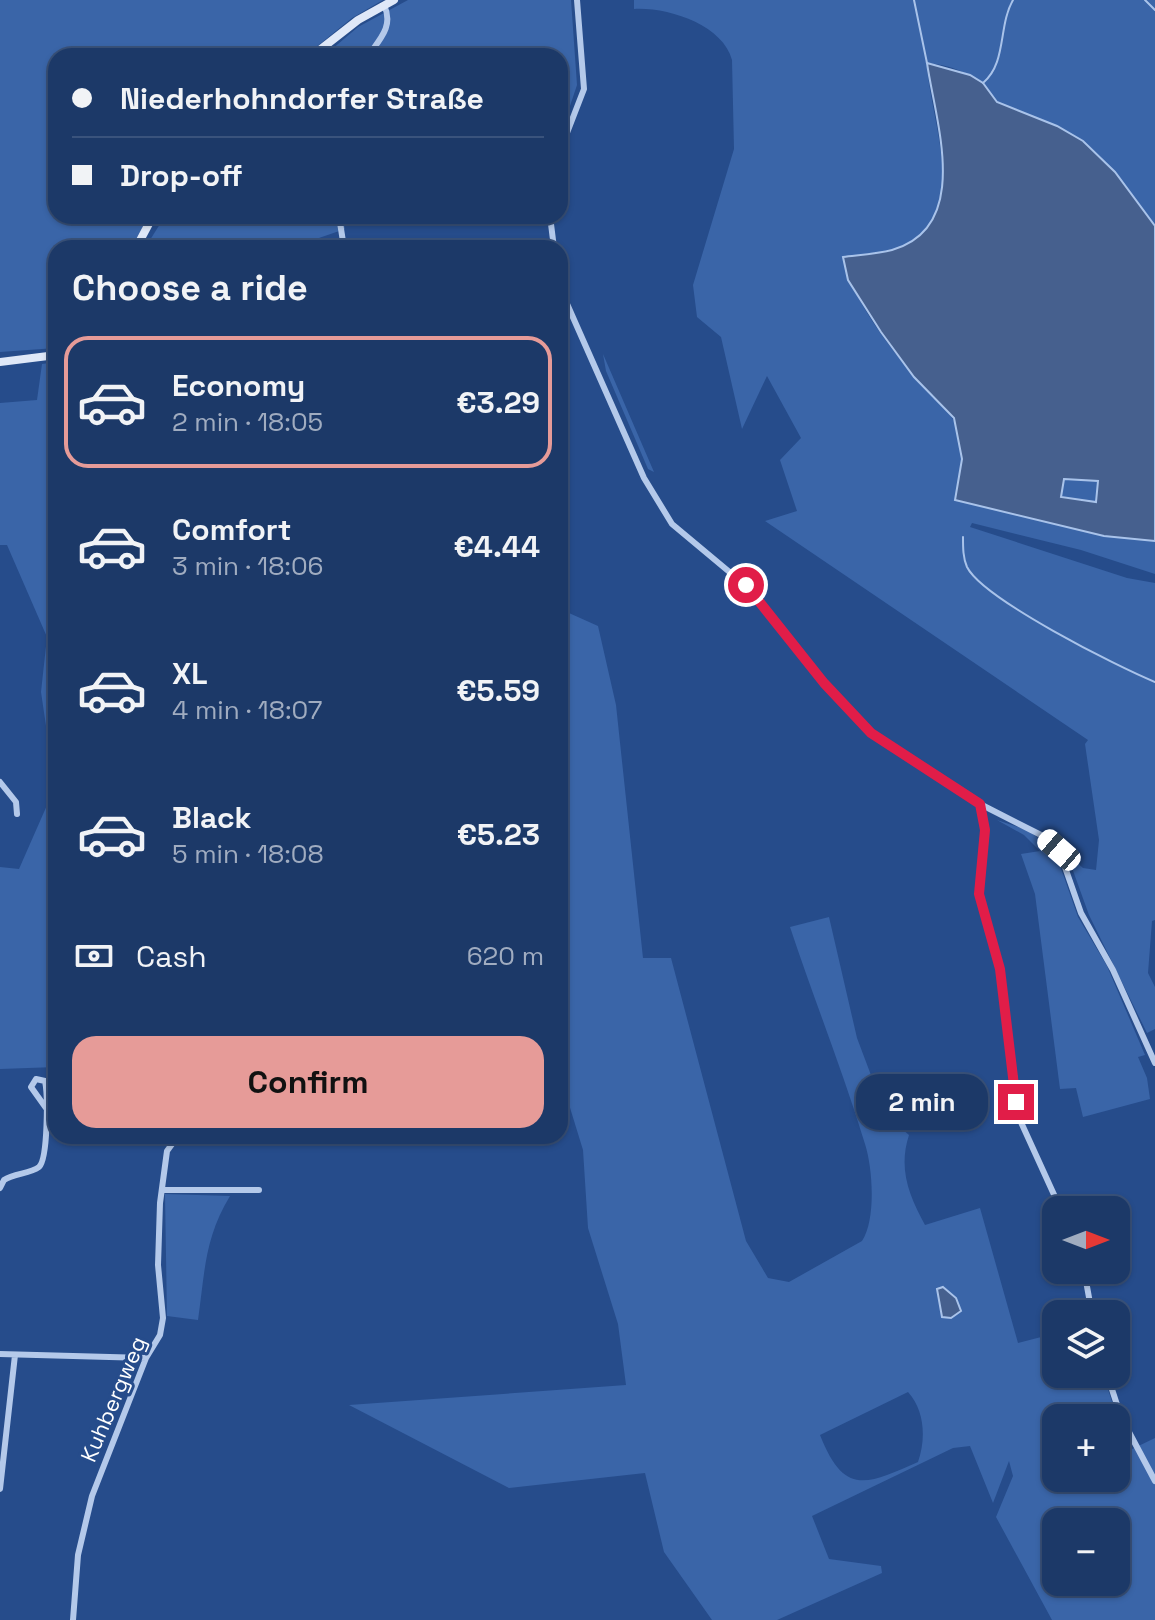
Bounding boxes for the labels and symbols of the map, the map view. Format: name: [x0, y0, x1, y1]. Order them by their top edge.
route start: [728, 567, 764, 603]
car: [1033, 825, 1085, 875]
callout: 2 min: [856, 1074, 988, 1130]
route end: [998, 1084, 1034, 1120]
north arrow: [1042, 1196, 1130, 1284]
street label: Kuhbergweg: [74, 1332, 152, 1466]

